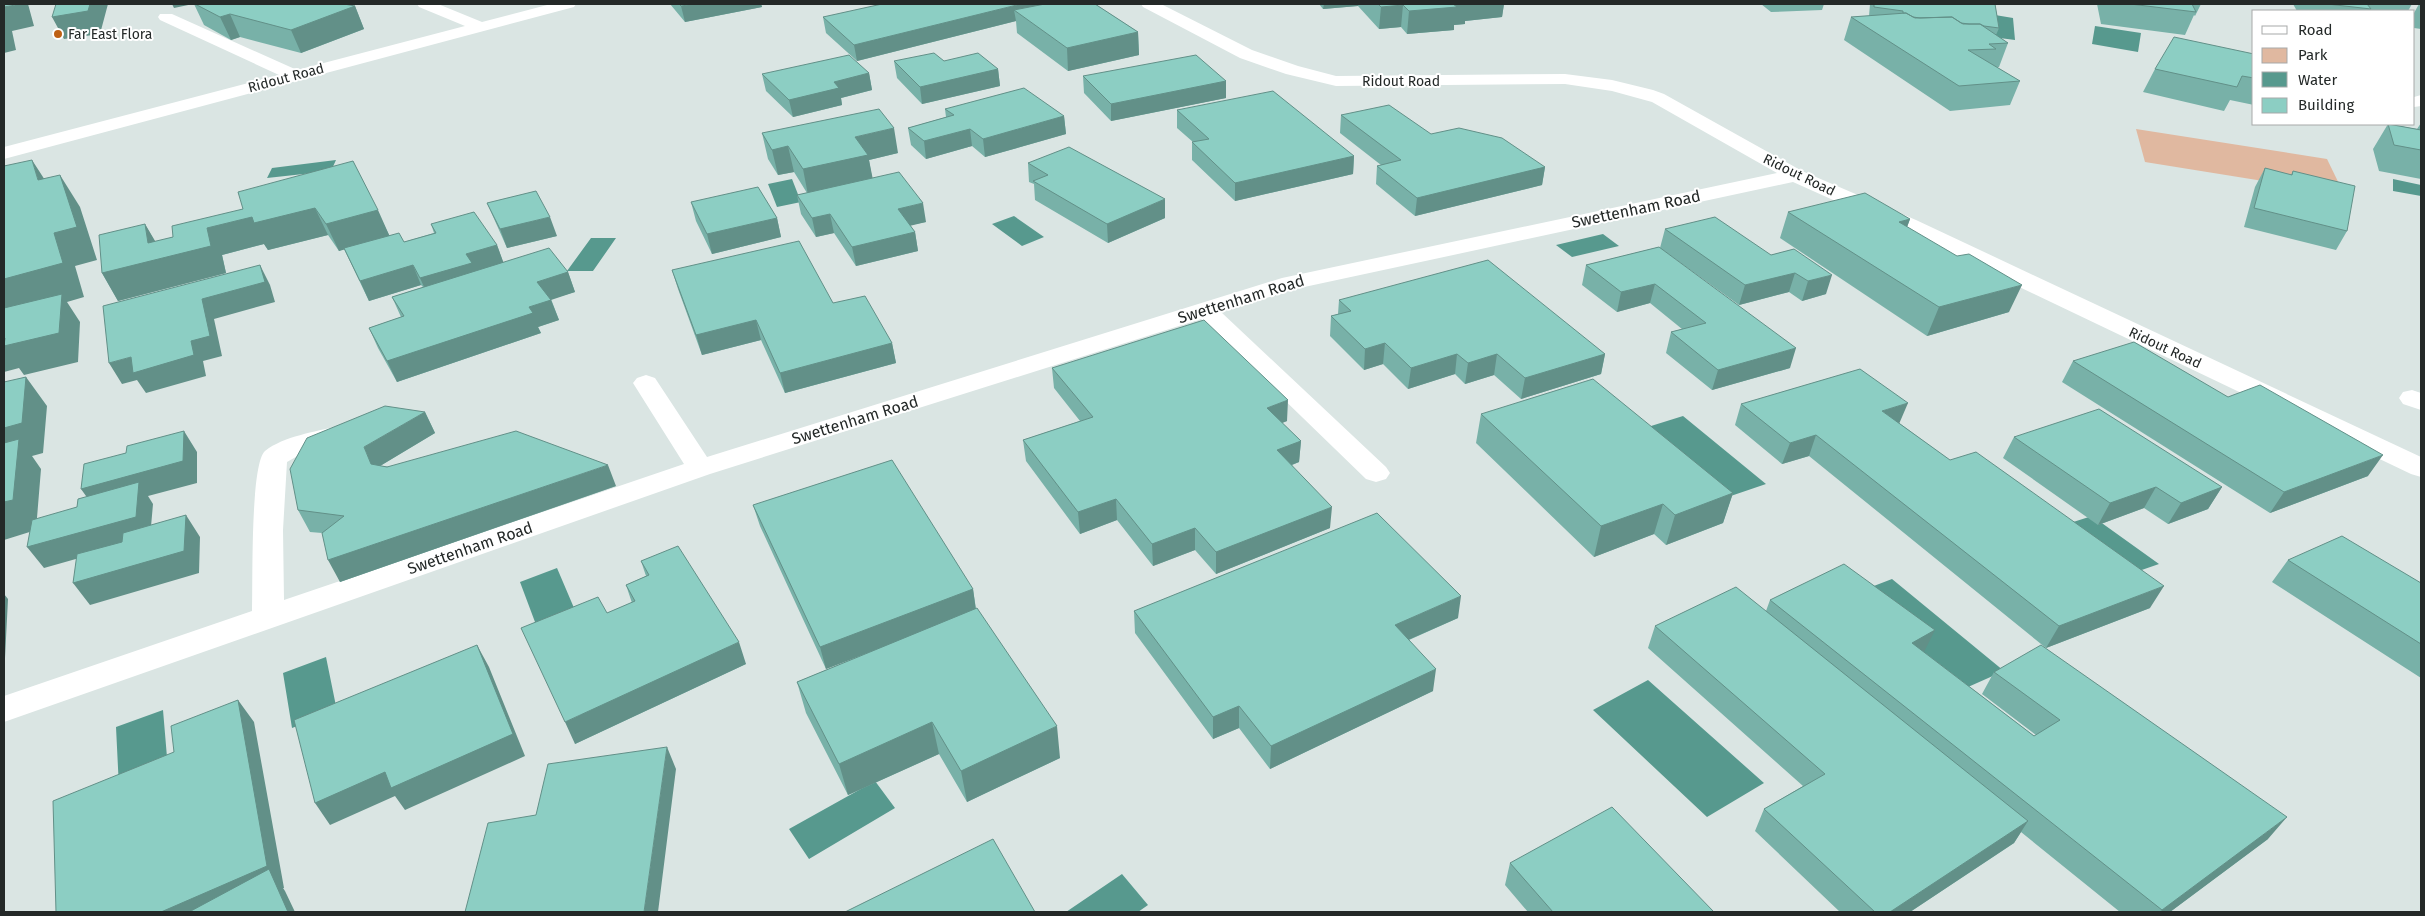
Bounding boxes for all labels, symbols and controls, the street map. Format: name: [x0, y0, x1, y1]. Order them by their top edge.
legend: [2252, 10, 2415, 125]
text: Road: [2298, 21, 2333, 39]
place label: Far East Flora: [68, 26, 152, 43]
marker: Far East Flora: [52, 28, 64, 40]
text: Park: [2298, 46, 2328, 64]
street label: Ridout Road: [246, 60, 326, 96]
text: Water: [2298, 71, 2337, 89]
street label: Ridout Road: [1362, 73, 1440, 90]
text: Building: [2298, 96, 2354, 114]
street label: Ridout Road: [1760, 150, 1838, 200]
street label: Swettenham Road: [1570, 186, 1702, 232]
street label: Swettenham Road: [1175, 271, 1307, 327]
street label: Ridout Road: [2126, 324, 2204, 372]
street label: Swettenham Road: [789, 392, 921, 448]
street label: Swettenham Road: [405, 518, 535, 578]

